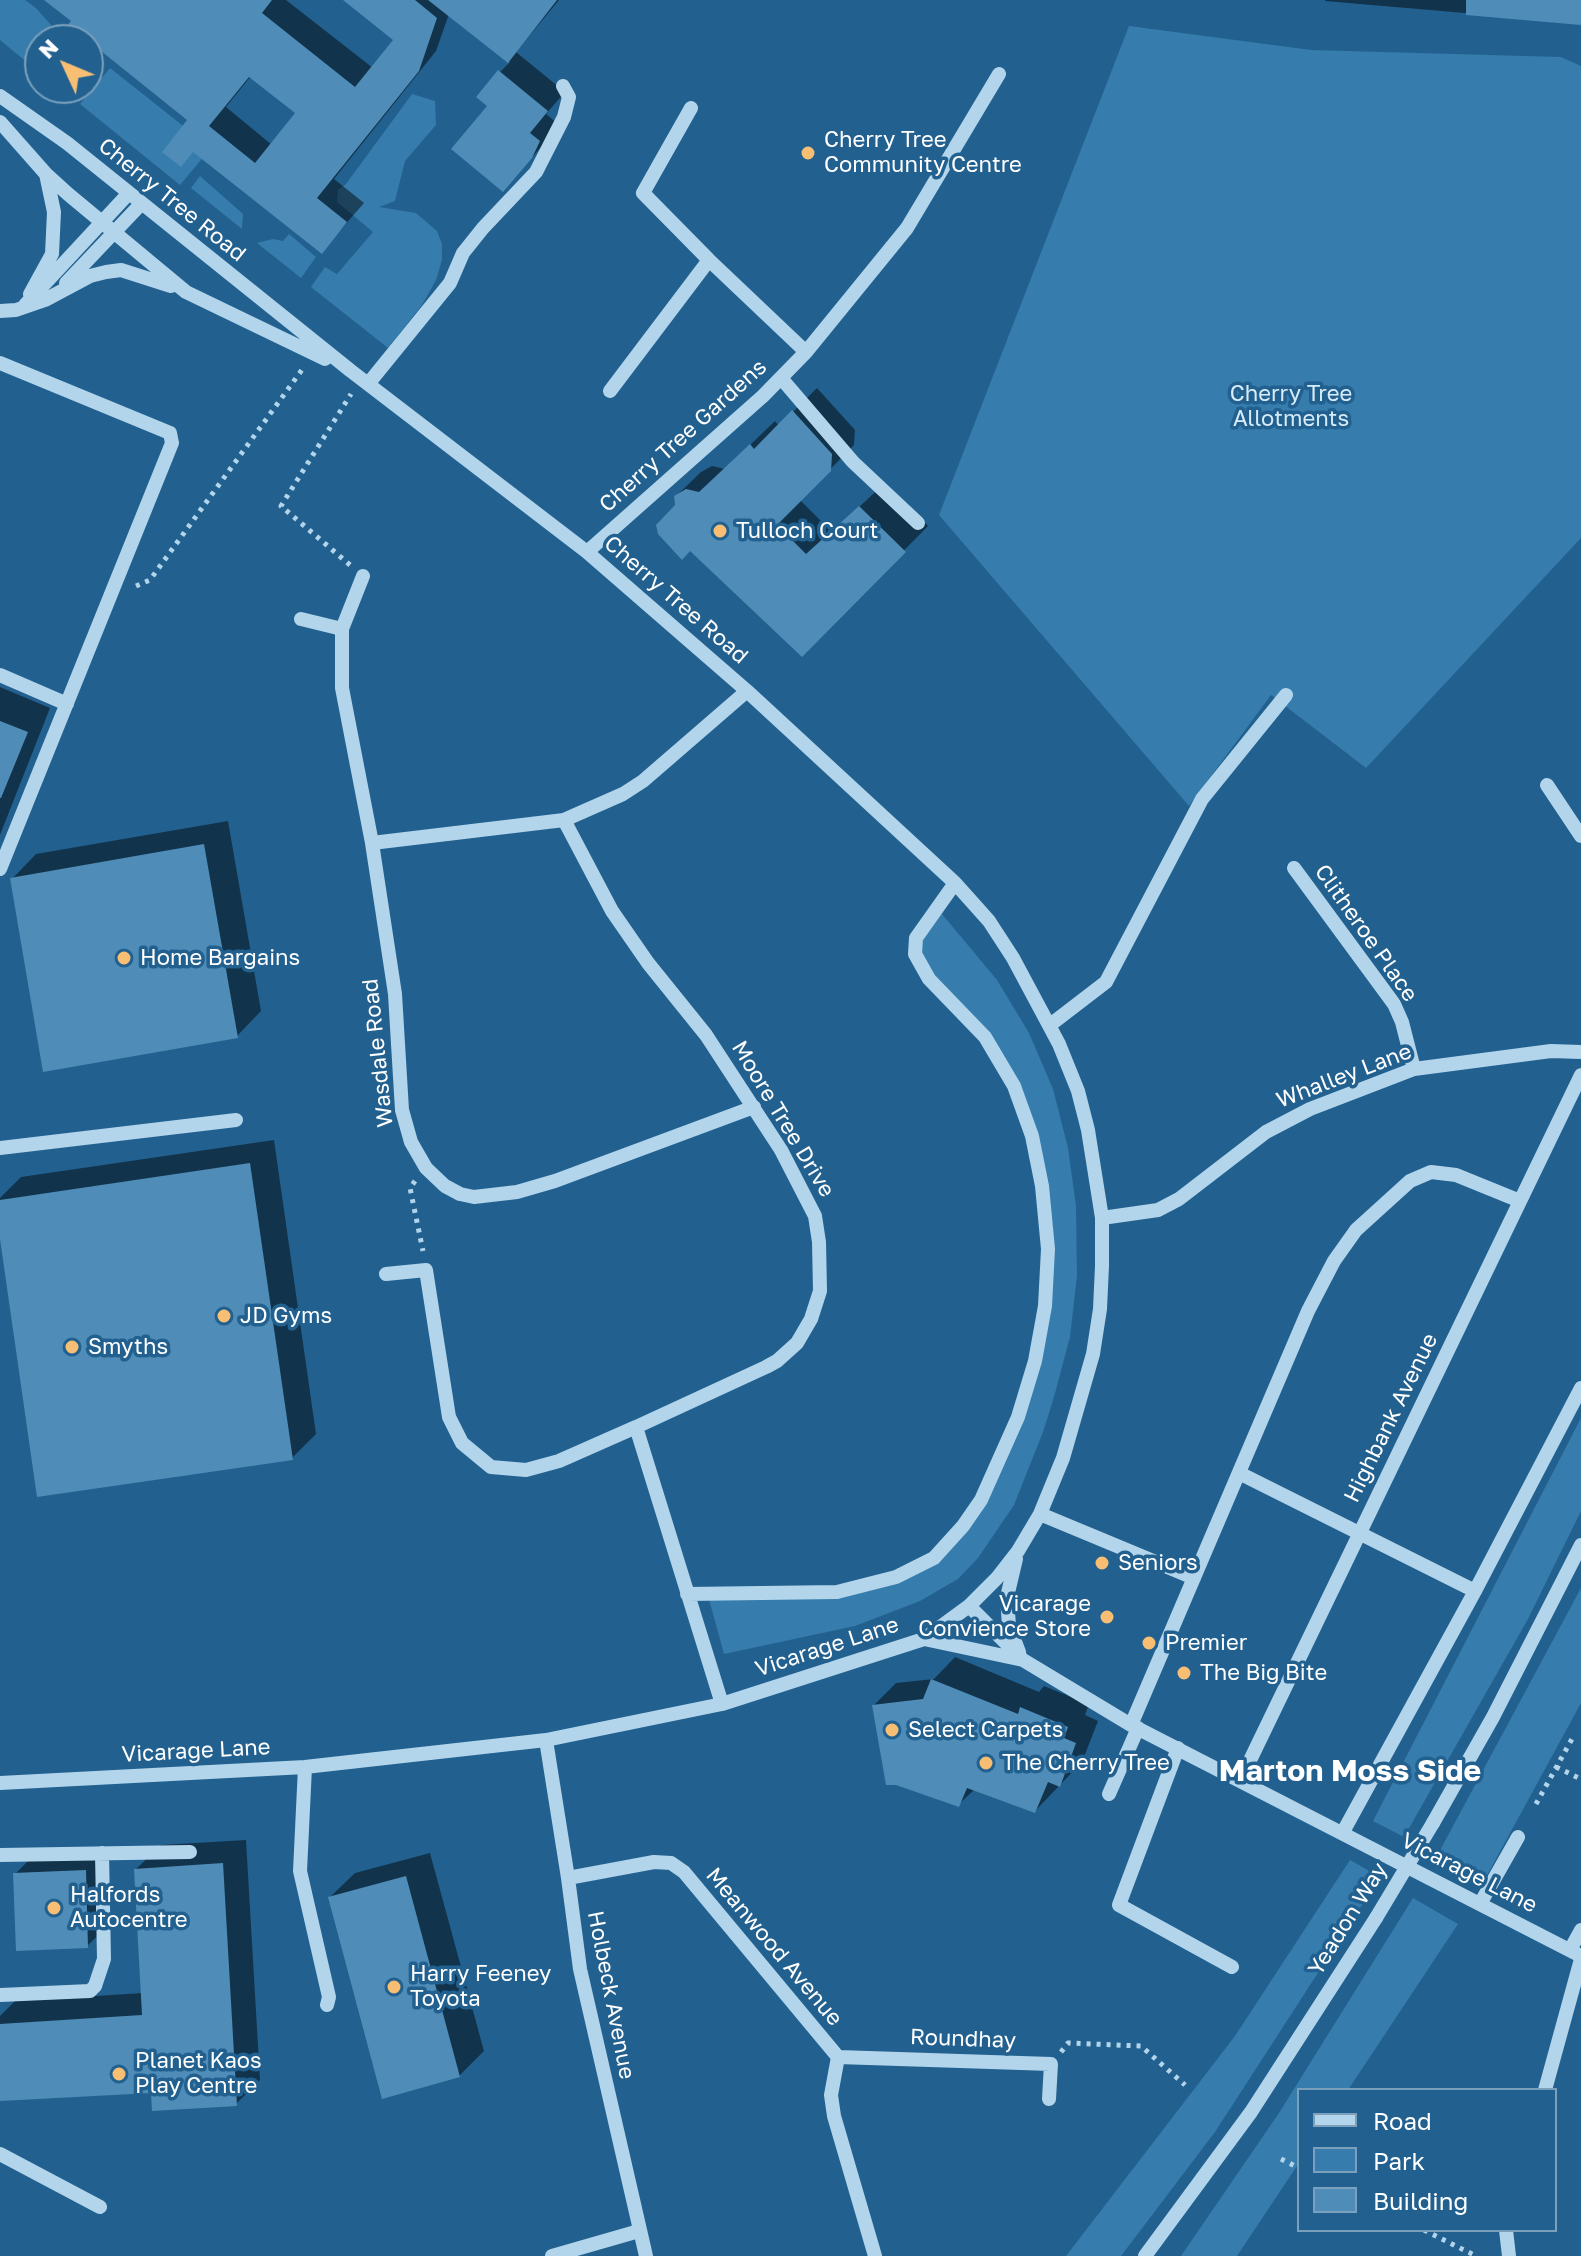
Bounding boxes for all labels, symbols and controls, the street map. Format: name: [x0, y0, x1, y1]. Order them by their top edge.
north arrow: [24, 24, 104, 104]
text: N: [32, 33, 63, 64]
place label: Cherry Tree Community Centre: [824, 127, 1022, 178]
street label: Cherry Tree Road: [93, 133, 251, 267]
marker: Cherry Tree Community Centre: [799, 144, 817, 162]
street label: Cherry Tree Gardens: [594, 354, 772, 518]
park label: Cherry Tree Allotments: [1230, 381, 1352, 432]
place label: Tulloch Court: [736, 518, 878, 544]
marker: Tulloch Court: [711, 522, 729, 540]
street label: Cherry Tree Road: [599, 530, 753, 670]
street label: Clitheroe Place: [1309, 859, 1423, 1007]
place label: Home Bargains: [140, 945, 300, 971]
marker: Home Bargains: [115, 949, 133, 967]
street label: Wasdale Road: [357, 977, 399, 1129]
street label: Moore Tree Drive: [726, 1036, 840, 1202]
street label: Whalley Lane: [1273, 1038, 1415, 1114]
place label: JD Gyms: [240, 1303, 332, 1329]
marker: JD Gyms: [215, 1307, 233, 1325]
street label: Highbank Avenue: [1339, 1329, 1443, 1507]
place label: Smyths: [88, 1334, 168, 1360]
marker: Smyths: [63, 1338, 81, 1356]
place label: Seniors: [1118, 1550, 1198, 1576]
marker: Seniors: [1093, 1554, 1111, 1572]
place label: Vicarage Convience Store: [918, 1591, 1091, 1642]
marker: Vicarage Convience Store: [1098, 1608, 1116, 1626]
street label: Vicarage Lane: [752, 1611, 902, 1683]
place label: Premier: [1165, 1630, 1247, 1656]
marker: Premier: [1140, 1634, 1158, 1652]
place label: The Big Bite: [1200, 1660, 1327, 1686]
marker: The Big Bite: [1175, 1664, 1193, 1682]
place label: Select Carpets: [908, 1717, 1063, 1743]
marker: Select Carpets: [883, 1721, 901, 1739]
street label: Vicarage Lane: [121, 1734, 271, 1768]
place label: The Cherry Tree: [1002, 1750, 1170, 1776]
district label: Marton Moss Side: [1219, 1753, 1481, 1789]
marker: The Cherry Tree: [977, 1754, 995, 1772]
street label: Vicarage Lane: [1397, 1827, 1541, 1919]
street label: Yeadon Way: [1303, 1858, 1393, 1980]
street label: Meanwood Avenue: [700, 1863, 848, 2031]
place label: Halfords Autocentre: [70, 1882, 188, 1934]
marker: Halfords Autocentre: [45, 1899, 63, 1917]
street label: Holbeck Avenue: [582, 1909, 640, 2081]
place label: Harry Feeney Toyota: [410, 1961, 551, 2012]
marker: Harry Feeney Toyota: [385, 1978, 403, 1996]
street label: Roundhay: [909, 2024, 1017, 2054]
place label: Planet Kaos Play Centre: [135, 2048, 262, 2100]
marker: Planet Kaos Play Centre: [110, 2065, 128, 2083]
legend: [1297, 2088, 1557, 2232]
text: Road: [1373, 2106, 1432, 2135]
text: Park: [1373, 2146, 1425, 2175]
text: Building: [1373, 2186, 1468, 2215]

